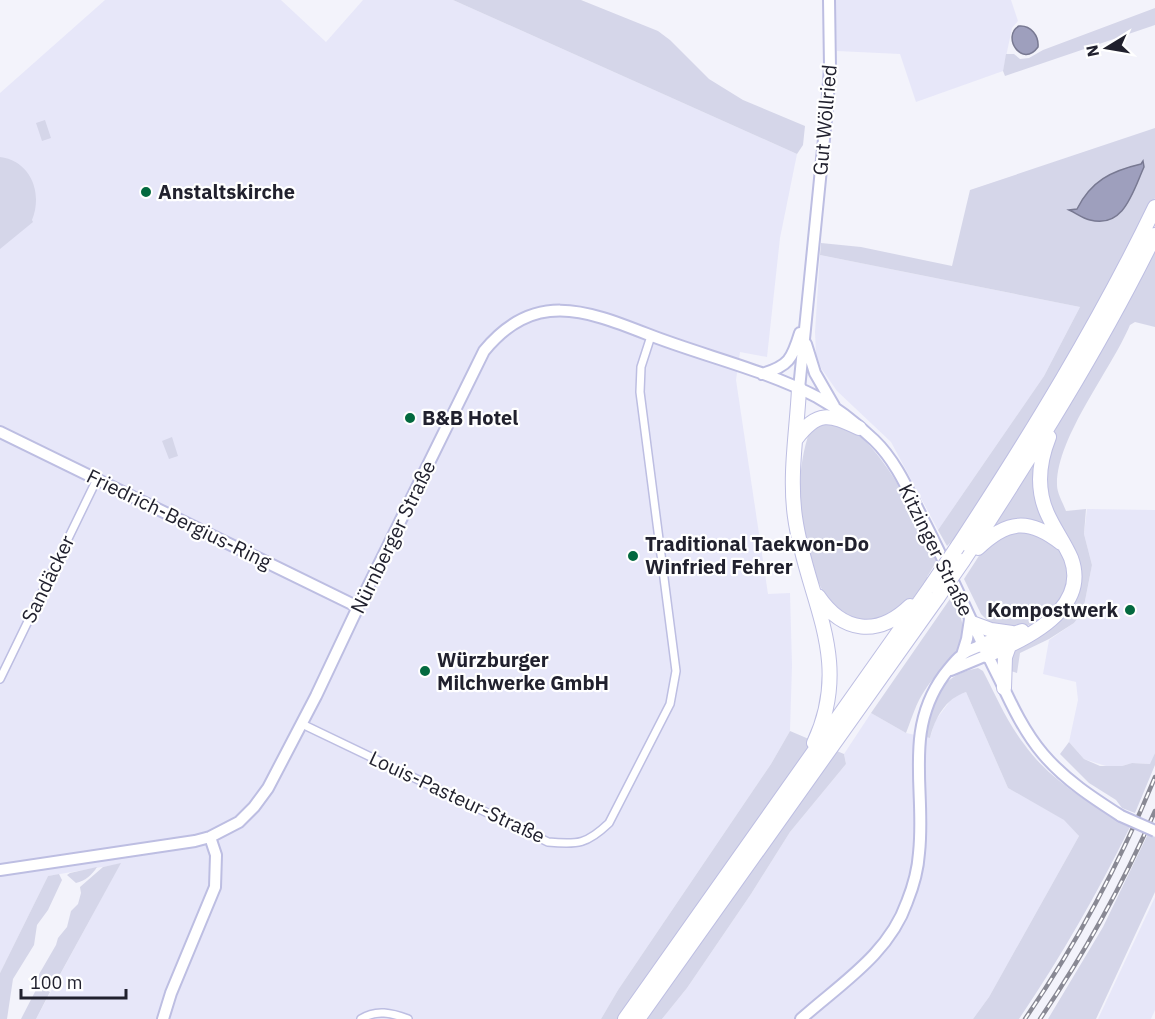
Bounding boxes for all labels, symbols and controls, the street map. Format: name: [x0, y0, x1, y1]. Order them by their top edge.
north arrow: [1077, 18, 1137, 78]
text: N: [1081, 43, 1103, 58]
street label: Gut Wöllried: [806, 63, 843, 177]
place label: Anstaltskirche: [158, 178, 295, 205]
marker: Anstaltskirche: [139, 185, 153, 199]
place label: B&B Hotel: [422, 404, 518, 431]
marker: B&B Hotel: [403, 411, 417, 425]
street label: Nürnberger Straße: [344, 456, 441, 618]
street label: Friedrich-Bergius-Ring: [82, 462, 277, 575]
street label: Kitzinger Straße: [893, 479, 980, 621]
street label: Sandäcker: [15, 530, 80, 627]
place label: Traditional Taekwon-Do Winfried Fehrer: [645, 530, 869, 580]
marker: Traditional Taekwon-Do Winfried Fehrer: [626, 549, 640, 563]
place label: Kompostwerk: [987, 596, 1118, 623]
marker: Kompostwerk: [1123, 603, 1137, 617]
place label: Würzburger Milchwerke GmbH: [437, 646, 609, 696]
marker: Würzburger Milchwerke GmbH: [418, 664, 432, 678]
street label: Louis-Pasteur-Straße: [365, 744, 550, 849]
scale bar: [21, 962, 126, 1000]
text: 100 m: [30, 971, 82, 994]

